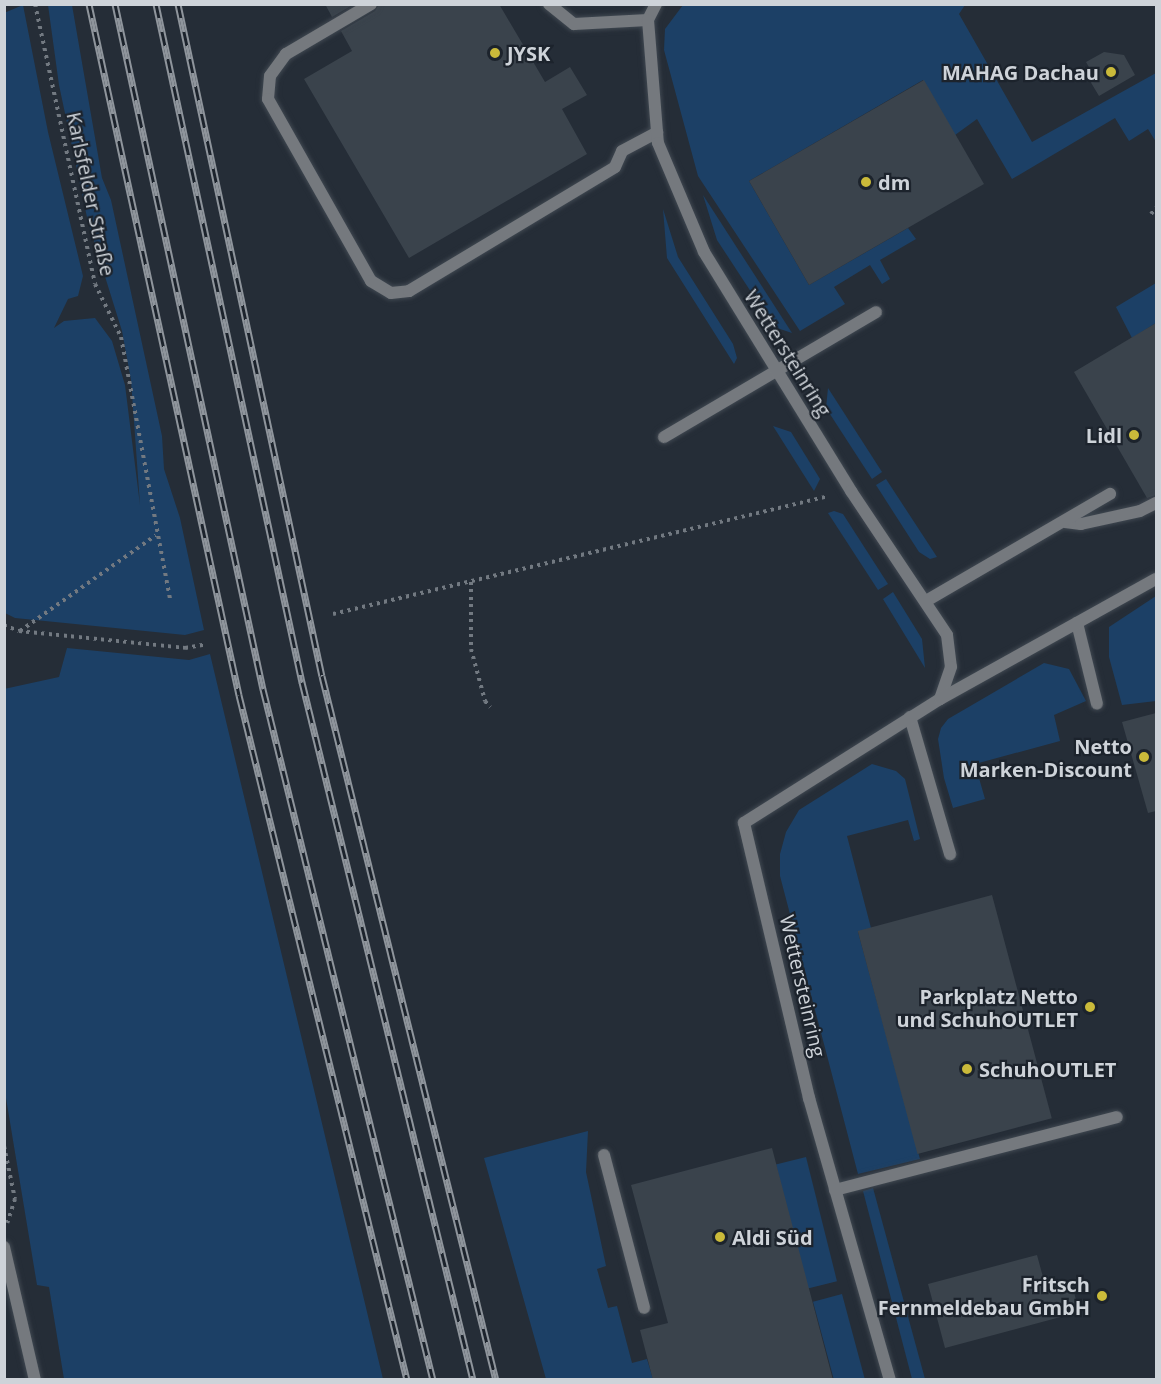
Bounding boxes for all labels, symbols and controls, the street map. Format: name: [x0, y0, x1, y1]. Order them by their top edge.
place label: JYSK: [507, 41, 550, 65]
marker: JYSK: [488, 46, 502, 60]
place label: MAHAG Dachau: [942, 60, 1099, 84]
marker: MAHAG Dachau: [1104, 65, 1118, 79]
street label: Karlsfelder Straße: [62, 110, 120, 278]
place label: dm: [878, 170, 910, 194]
marker: dm: [859, 175, 873, 189]
street label: Wettersteinring: [739, 285, 837, 421]
place label: Lidl: [1086, 423, 1122, 447]
marker: Lidl: [1127, 428, 1141, 442]
place label: Netto Marken-Discount: [960, 734, 1132, 781]
marker: Netto Marken-Discount: [1137, 750, 1151, 764]
street label: Wettersteinring: [775, 913, 831, 1059]
place label: Parkplatz Netto und SchuhOUTLET: [896, 984, 1078, 1031]
marker: Parkplatz Netto und SchuhOUTLET: [1083, 1000, 1097, 1014]
place label: SchuhOUTLET: [979, 1057, 1116, 1081]
marker: SchuhOUTLET: [960, 1062, 974, 1076]
place label: Aldi Süd: [732, 1225, 813, 1249]
marker: Aldi Süd: [713, 1230, 727, 1244]
place label: Fritsch Fernmeldebau GmbH: [878, 1272, 1090, 1319]
marker: Fritsch Fernmeldebau GmbH: [1095, 1289, 1109, 1303]

